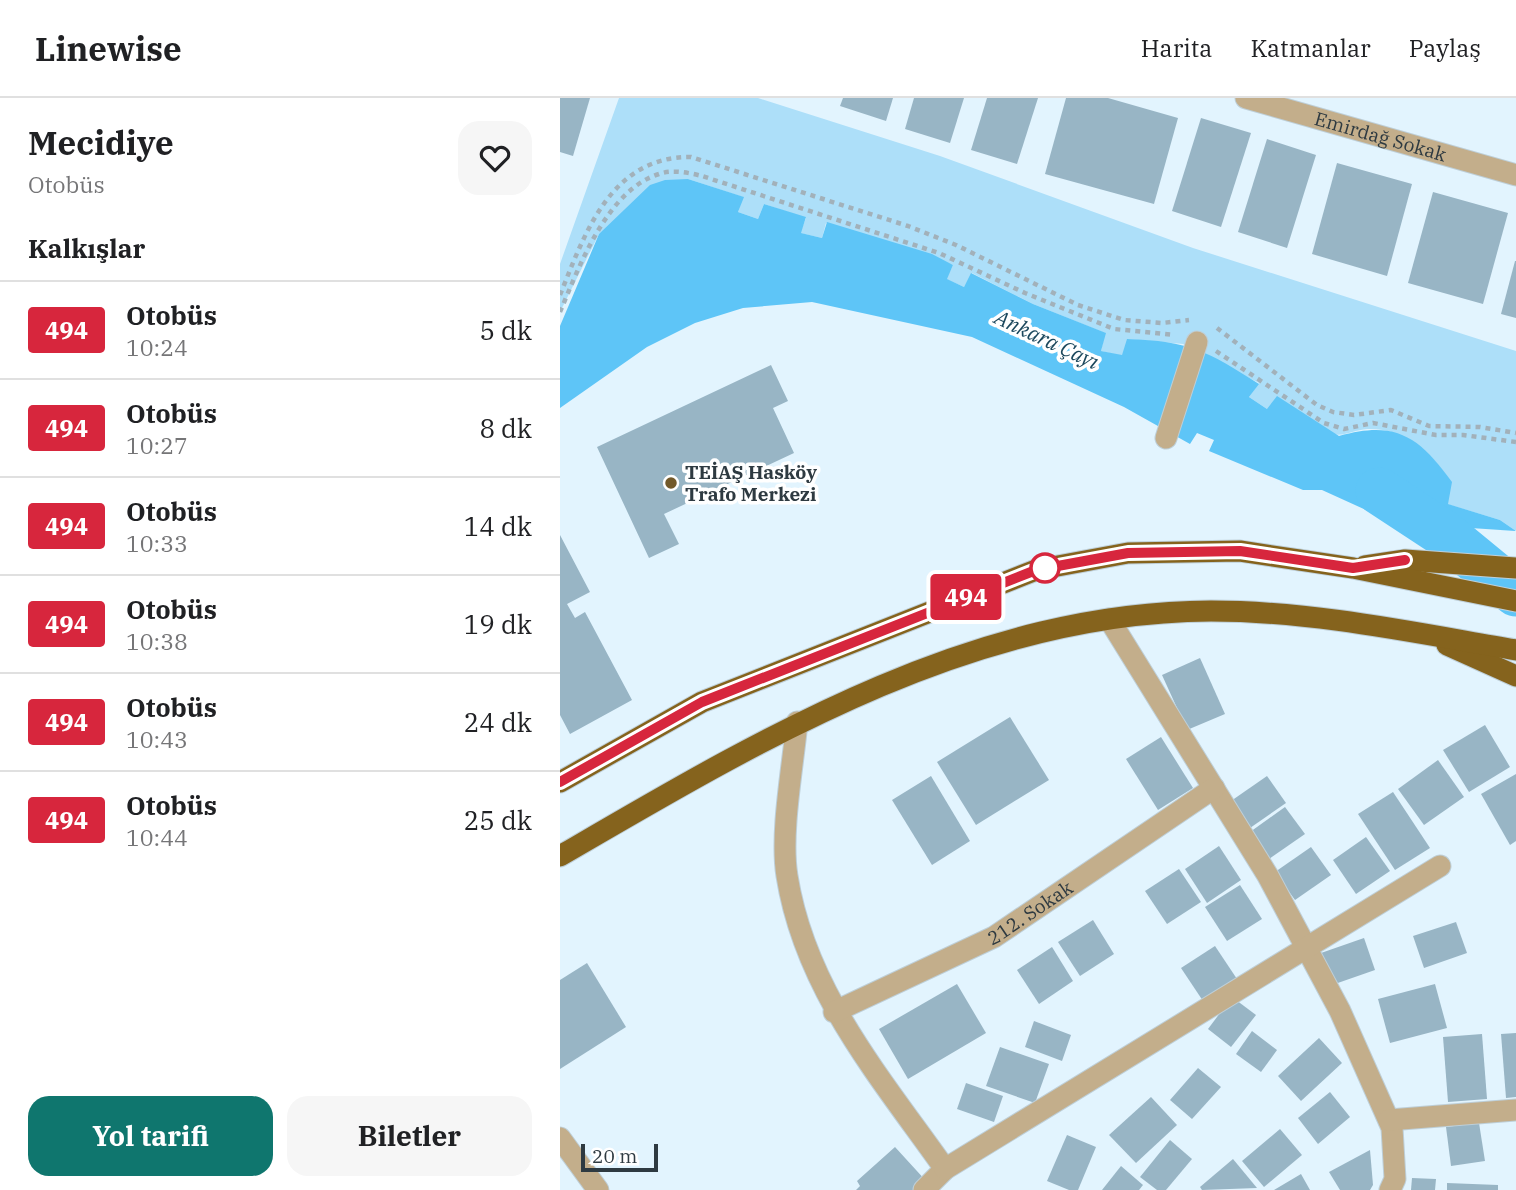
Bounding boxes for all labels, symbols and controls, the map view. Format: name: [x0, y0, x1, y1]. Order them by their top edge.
text: Linewise: [35, 27, 182, 70]
text: Harita: [1141, 32, 1212, 64]
text: Katmanlar: [1250, 32, 1371, 64]
text: Paylaş: [1409, 32, 1481, 64]
street label: Emirdağ Sokak: [1312, 106, 1449, 167]
text: Mecidiye: [28, 121, 174, 164]
button: heart: [458, 121, 532, 195]
text: Otobüs: [28, 169, 105, 199]
text: Kalkışlar: [28, 231, 145, 265]
text: Otobüs: [126, 298, 217, 332]
water label: Ankara Çayı: [989, 302, 1104, 376]
text: 5 dk: [479, 313, 532, 347]
text: 494: [45, 314, 88, 346]
text: 10:24: [126, 332, 188, 362]
text: Otobüs: [126, 396, 217, 430]
text: 8 dk: [479, 411, 532, 445]
text: 494: [45, 412, 88, 444]
text: 10:27: [126, 430, 188, 460]
place label: TEİAŞ Hasköy Trafo Merkezi: [685, 460, 817, 506]
marker: TEİAŞ Hasköy Trafo Merkezi: [663, 475, 679, 491]
text: Otobüs: [126, 494, 217, 528]
text: 14 dk: [464, 509, 532, 543]
text: 494: [45, 510, 88, 542]
text: 10:33: [126, 528, 188, 558]
unlabelled marker: [1030, 553, 1060, 583]
line badge: 494: [926, 574, 1006, 620]
text: 494: [944, 581, 988, 613]
text: Otobüs: [126, 592, 217, 626]
text: 19 dk: [464, 607, 532, 641]
text: 494: [45, 608, 88, 640]
text: 10:38: [126, 626, 188, 656]
text: Otobüs: [126, 690, 217, 724]
text: 24 dk: [464, 705, 532, 739]
text: 494: [45, 706, 88, 738]
text: 10:43: [126, 724, 188, 754]
text: Otobüs: [126, 788, 217, 822]
text: 25 dk: [464, 803, 532, 837]
text: 494: [45, 804, 88, 836]
text: 10:44: [126, 822, 188, 852]
street label: 212. Sokak: [984, 875, 1077, 950]
button: Yol tarifi: [28, 1096, 273, 1176]
button: Biletler: [287, 1096, 532, 1176]
scale bar: [581, 1141, 658, 1173]
text: 20 m: [592, 1144, 637, 1168]

